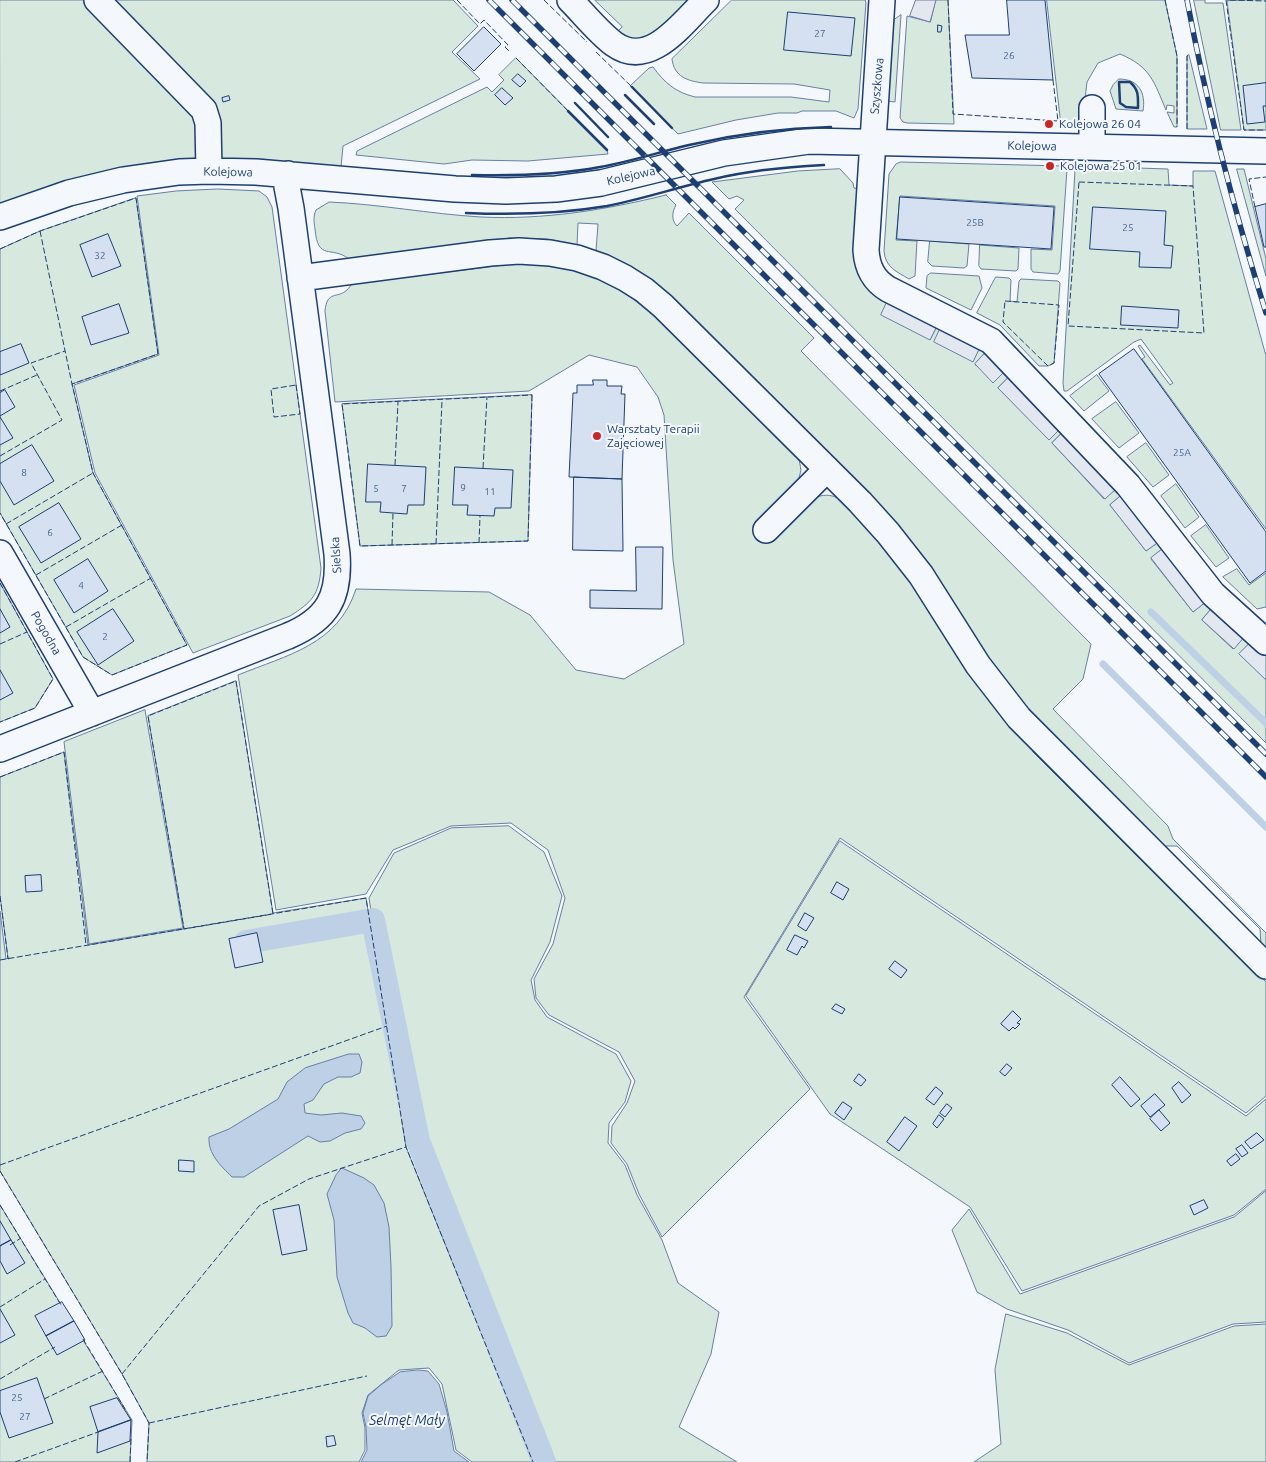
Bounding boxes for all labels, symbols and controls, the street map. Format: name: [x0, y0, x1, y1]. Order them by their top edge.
house number: 27: [814, 28, 826, 40]
house number: 26: [1003, 50, 1015, 62]
street label: Szyszkowa: [867, 57, 887, 115]
place label: Kolejowa 26 04: [1059, 117, 1141, 131]
marker: Kolejowa 26 04: [1043, 118, 1055, 130]
street label: Kolejowa: [1007, 138, 1057, 154]
place label: Kolejowa 25 01: [1060, 159, 1142, 173]
marker: Kolejowa 25 01: [1044, 160, 1056, 172]
street label: Kolejowa: [605, 163, 657, 189]
street label: Kolejowa: [203, 164, 253, 180]
house number: 25B: [966, 217, 984, 229]
house number: 25: [1122, 222, 1134, 234]
house number: 32: [94, 250, 106, 262]
place label: Warsztaty Terapii Zajęciowej: [607, 422, 700, 450]
marker: Warsztaty Terapii Zajęciowej: [591, 430, 603, 442]
house number: 25A: [1173, 447, 1191, 459]
house number: 8: [21, 467, 27, 479]
house number: 9: [460, 482, 466, 494]
house number: 5: [373, 483, 379, 495]
house number: 7: [401, 483, 407, 495]
house number: 11: [484, 486, 496, 498]
house number: 6: [47, 527, 53, 539]
street label: Sielska: [328, 536, 344, 574]
house number: 4: [78, 580, 84, 592]
street label: Pogodna: [28, 609, 64, 657]
house number: 2: [102, 631, 108, 643]
house number: 25: [11, 1392, 23, 1404]
house number: 27: [19, 1411, 31, 1423]
water label: Selmęt Mały: [369, 1412, 445, 1428]

